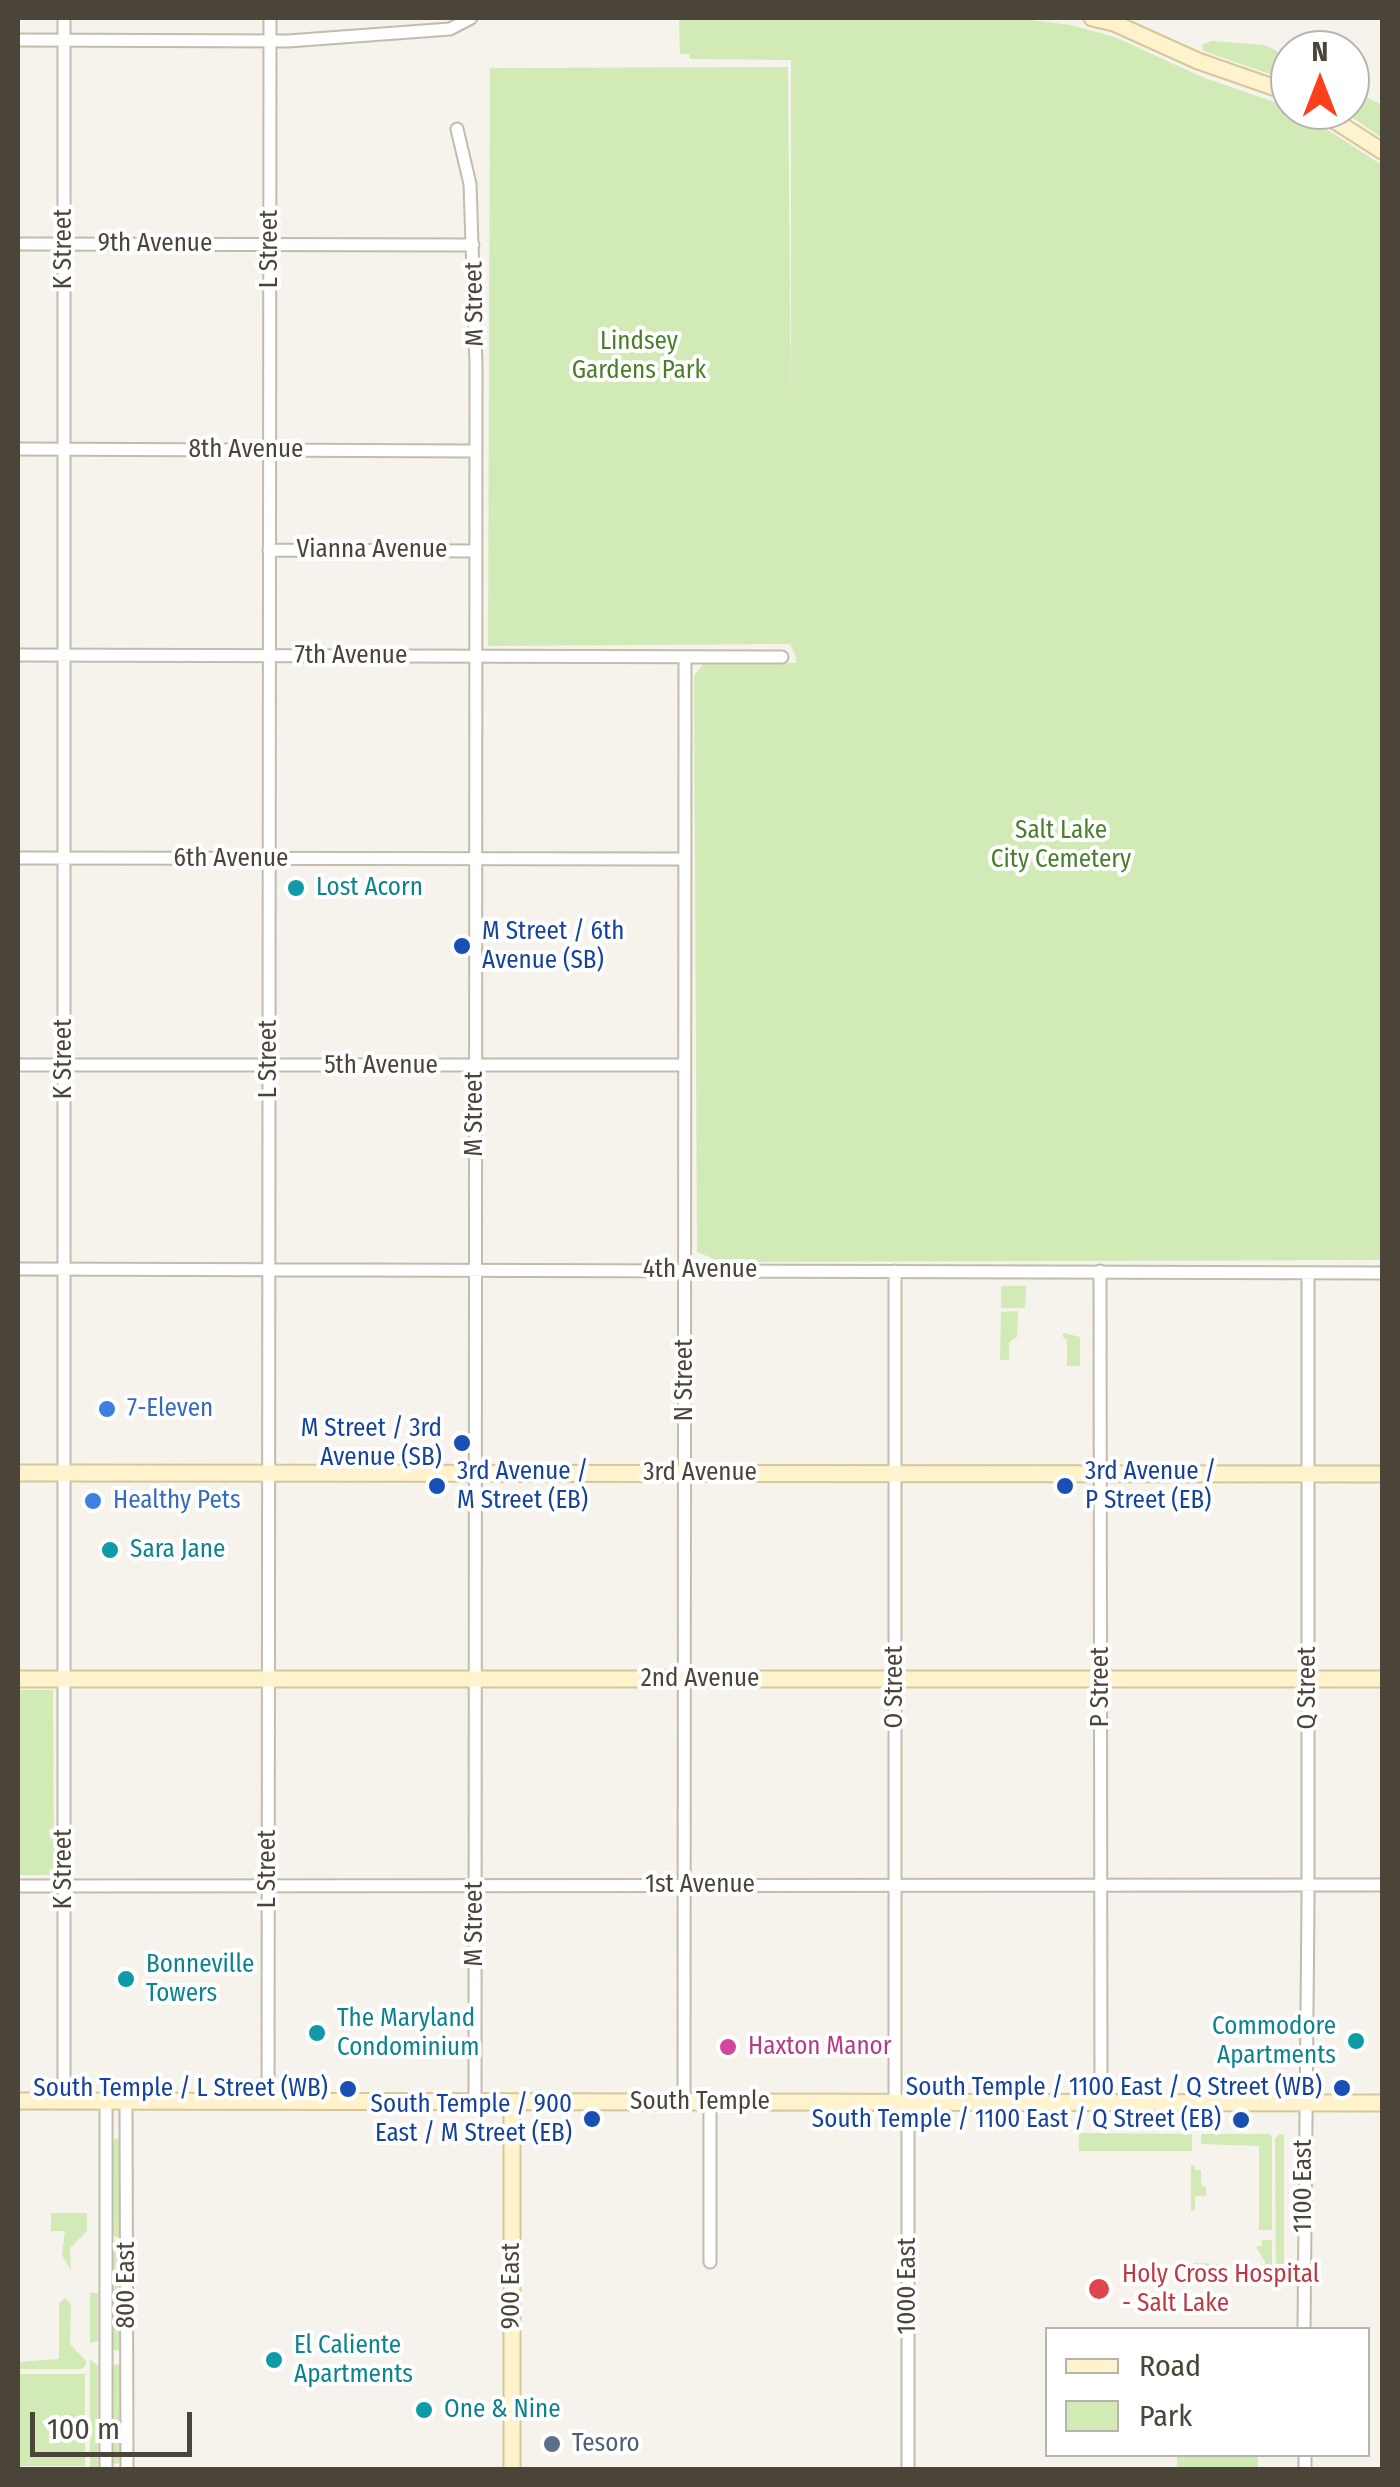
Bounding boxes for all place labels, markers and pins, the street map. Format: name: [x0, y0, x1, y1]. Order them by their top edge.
place label: Lost Acorn: [316, 873, 423, 903]
marker: Lost Acorn: [285, 877, 307, 899]
place label: M Street / 6th Avenue (SB): [482, 917, 624, 976]
marker: M Street / 6th Avenue (SB): [451, 935, 473, 957]
place label: 7-Eleven: [127, 1394, 213, 1424]
marker: 7-Eleven: [96, 1398, 118, 1420]
place label: M Street / 3rd Avenue (SB): [301, 1414, 442, 1473]
marker: M Street / 3rd Avenue (SB): [451, 1432, 473, 1454]
place label: 3rd Avenue / M Street (EB): [457, 1457, 588, 1516]
place label: 3rd Avenue / P Street (EB): [1085, 1457, 1216, 1516]
marker: 3rd Avenue / M Street (EB): [426, 1475, 448, 1497]
marker: 3rd Avenue / P Street (EB): [1054, 1475, 1076, 1497]
place label: Healthy Pets: [113, 1486, 241, 1516]
marker: Healthy Pets: [82, 1490, 104, 1512]
place label: Sara Jane: [130, 1535, 225, 1565]
marker: Sara Jane: [99, 1539, 121, 1561]
place label: Bonneville Towers: [146, 1950, 254, 2009]
marker: Bonneville Towers: [115, 1968, 137, 1990]
place label: The Maryland Condominium: [337, 2004, 479, 2063]
place label: Commodore Apartments: [1212, 2012, 1336, 2071]
marker: The Maryland Condominium: [306, 2022, 328, 2044]
marker: Commodore Apartments: [1345, 2030, 1367, 2052]
place label: Haxton Manor: [748, 2032, 891, 2062]
marker: Haxton Manor: [717, 2036, 739, 2058]
place label: South Temple / 1100 East / Q Street (WB): [906, 2073, 1322, 2103]
place label: South Temple / L Street (WB): [33, 2074, 328, 2104]
marker: South Temple / 1100 East / Q Street (WB): [1331, 2077, 1353, 2099]
marker: South Temple / L Street (WB): [337, 2078, 359, 2100]
place label: South Temple / 900 East / M Street (EB): [371, 2090, 572, 2149]
place label: South Temple / 1100 East / Q Street (EB): [812, 2105, 1221, 2135]
marker: South Temple / 900 East / M Street (EB): [581, 2108, 603, 2130]
marker: South Temple / 1100 East / Q Street (EB): [1230, 2109, 1252, 2131]
place label: Holy Cross Hospital - Salt Lake: [1122, 2260, 1319, 2319]
marker: Holy Cross Hospital - Salt Lake: [1086, 2276, 1112, 2302]
place label: El Caliente Apartments: [294, 2331, 413, 2390]
marker: El Caliente Apartments: [263, 2349, 285, 2371]
place label: One & Nine: [444, 2395, 561, 2425]
marker: One & Nine: [413, 2399, 435, 2421]
place label: Tesoro: [572, 2429, 640, 2459]
marker: Tesoro: [541, 2433, 563, 2455]

